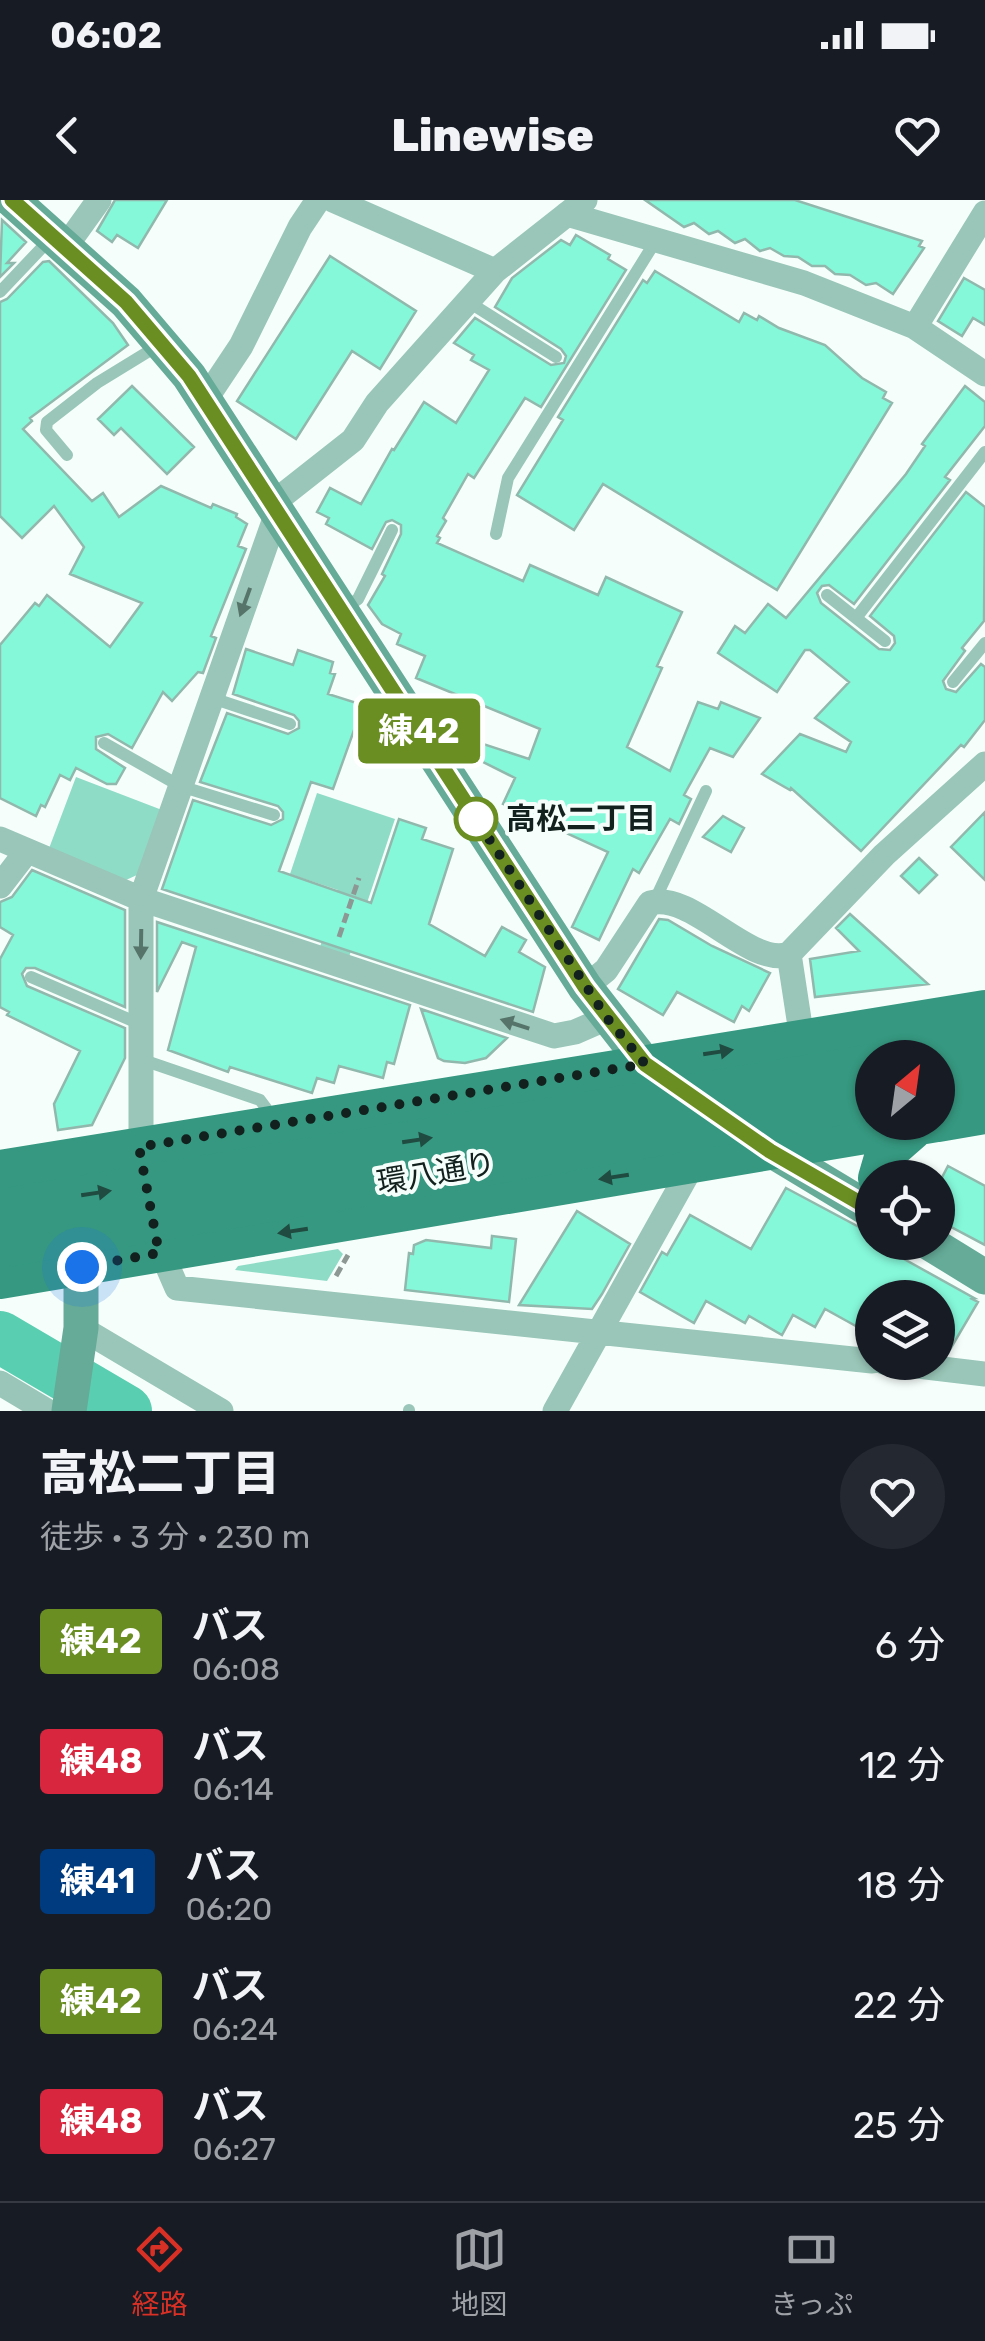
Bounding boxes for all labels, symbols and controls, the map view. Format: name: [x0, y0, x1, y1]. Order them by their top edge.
text: 06:02: [50, 12, 162, 58]
icon: back: [40, 108, 95, 163]
icon: heart: [890, 108, 945, 163]
text: Linewise: [391, 109, 594, 162]
one-way arrow: [237, 588, 252, 618]
line badge: 練42: [362, 698, 476, 764]
text: 練42: [378, 710, 460, 752]
marker: 高松二丁目: [455, 798, 497, 840]
place label: 高松二丁目: [506, 801, 656, 837]
one-way arrow: [132, 929, 148, 961]
one-way arrow: [499, 1015, 529, 1030]
north arrow: [855, 1040, 955, 1140]
map controls: [855, 1040, 955, 1380]
one-way arrow: [703, 1044, 734, 1060]
one-way arrow: [402, 1132, 433, 1147]
street label: 環八通り: [374, 1145, 498, 1201]
button: locate: [855, 1160, 955, 1260]
one-way arrow: [598, 1170, 629, 1185]
one-way arrow: [81, 1185, 112, 1200]
one-way arrow: [277, 1223, 308, 1239]
your location: [57, 1242, 107, 1292]
button: layers: [855, 1280, 955, 1380]
button: heart: [840, 1444, 945, 1549]
text: 高松二丁目: [40, 1445, 280, 1502]
text: 徒歩 · 3 分 · 230 m: [40, 1518, 310, 1556]
text: バス: [192, 1603, 268, 1649]
text: 練42: [60, 1620, 142, 1662]
text: 6 分: [875, 1622, 945, 1668]
text: 06:08: [192, 1650, 280, 1688]
text: バス: [193, 1723, 269, 1769]
text: 練48: [60, 1740, 143, 1782]
text: 12 分: [859, 1742, 945, 1788]
text: 06:14: [193, 1770, 274, 1808]
text: バス: [185, 1843, 261, 1889]
text: 練41: [60, 1860, 135, 1902]
text: 18 分: [857, 1862, 945, 1908]
text: 06:20: [185, 1890, 272, 1928]
text: バス: [192, 1963, 268, 2009]
text: 練42: [60, 1980, 142, 2022]
text: 22 分: [853, 1982, 945, 2028]
text: 06:24: [192, 2010, 278, 2048]
text: バス: [193, 2083, 269, 2129]
text: 練48: [60, 2100, 143, 2142]
text: 25 分: [853, 2102, 945, 2148]
text: 06:27: [193, 2130, 276, 2168]
tab: 経路: [132, 2222, 188, 2322]
tab: 地図: [451, 2222, 507, 2322]
tab: きっぷ: [770, 2222, 853, 2322]

